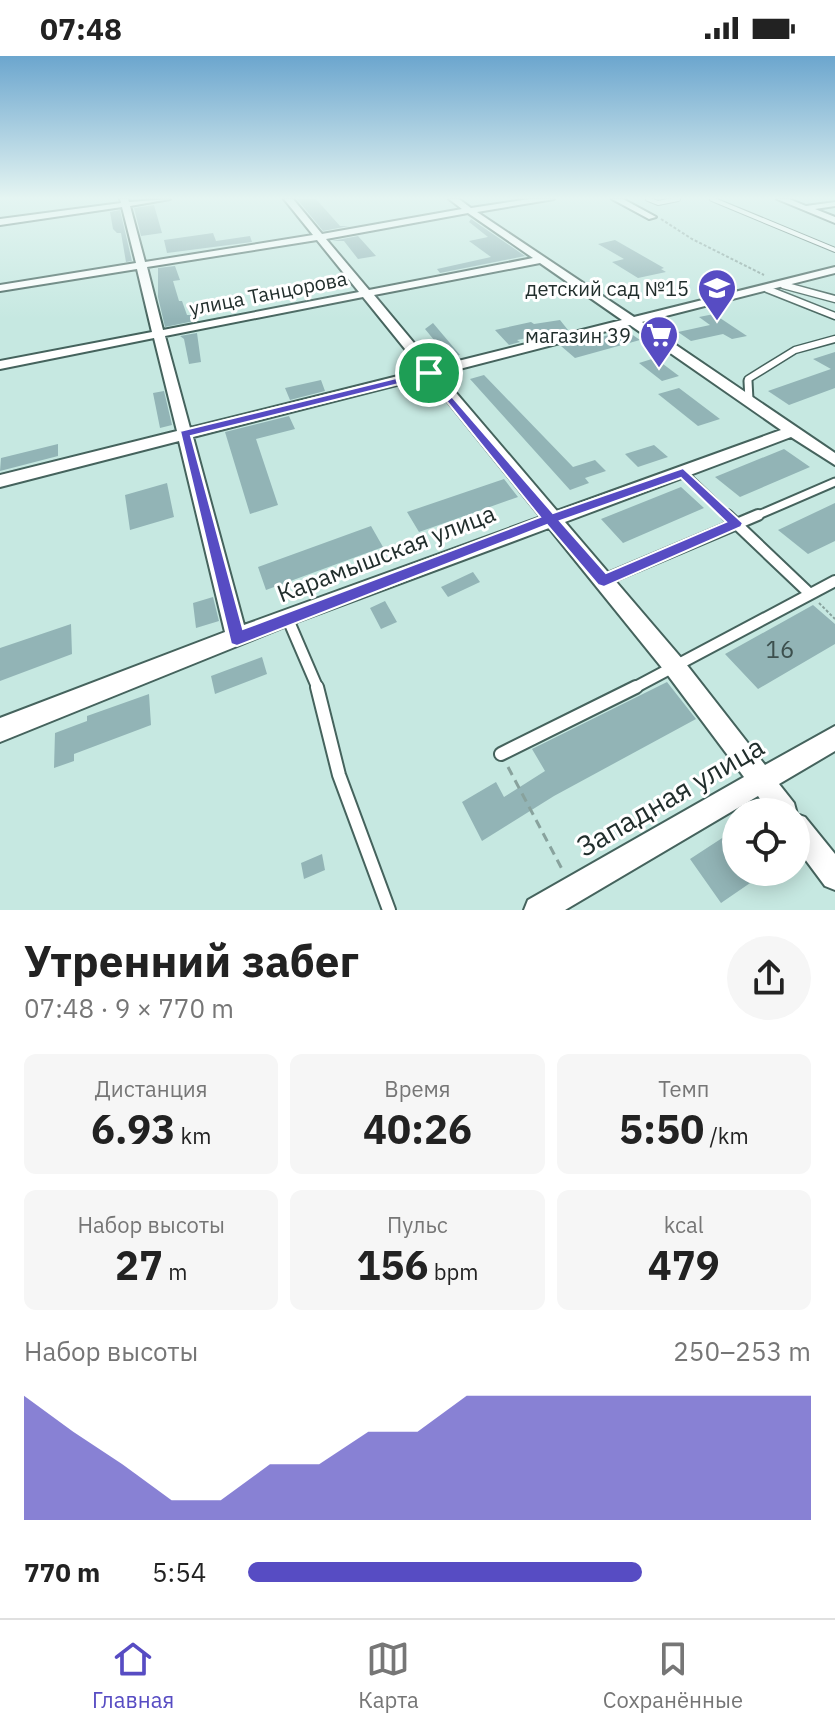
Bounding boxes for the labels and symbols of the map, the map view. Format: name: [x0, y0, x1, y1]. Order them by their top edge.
street label: улица Танцорова: [187, 264, 350, 322]
school or university icon: детский сад №15: [696, 267, 738, 322]
place label: детский сад №15: [525, 275, 689, 302]
supermarket icon: магазин 39: [638, 314, 680, 369]
place label: магазин 39: [525, 322, 631, 349]
pin: [395, 339, 463, 407]
street label: Карамышская улица: [272, 497, 500, 609]
house number: 16: [766, 633, 794, 665]
street label: Западная улица: [570, 727, 770, 865]

